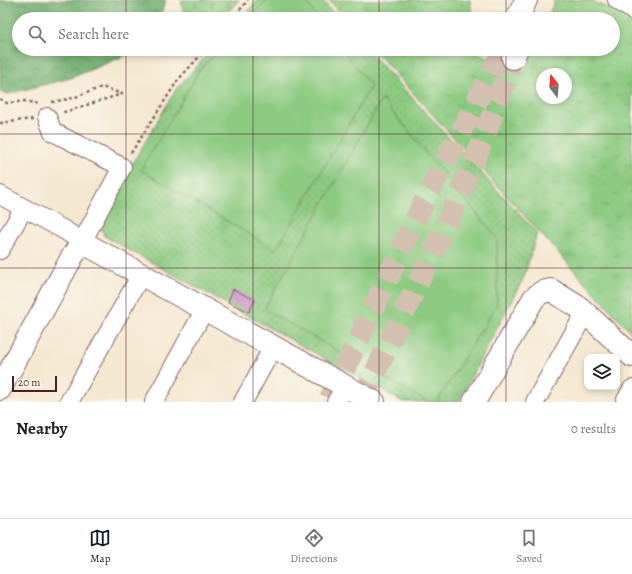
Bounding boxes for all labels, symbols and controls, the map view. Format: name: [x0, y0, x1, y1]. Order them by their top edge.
search box: [12, 12, 620, 56]
icon: search: [26, 23, 48, 45]
text: Search here: [58, 24, 129, 44]
north arrow: [536, 68, 572, 104]
map controls: [584, 354, 620, 390]
button: layers: [584, 354, 620, 390]
scale bar: [12, 374, 57, 393]
text: 20 m: [18, 375, 40, 390]
text: Nearby: [16, 417, 67, 440]
text: 0 results: [571, 420, 616, 437]
tab: Map: [89, 527, 111, 566]
tab: Directions: [290, 527, 338, 566]
tab: Saved: [516, 527, 543, 566]

